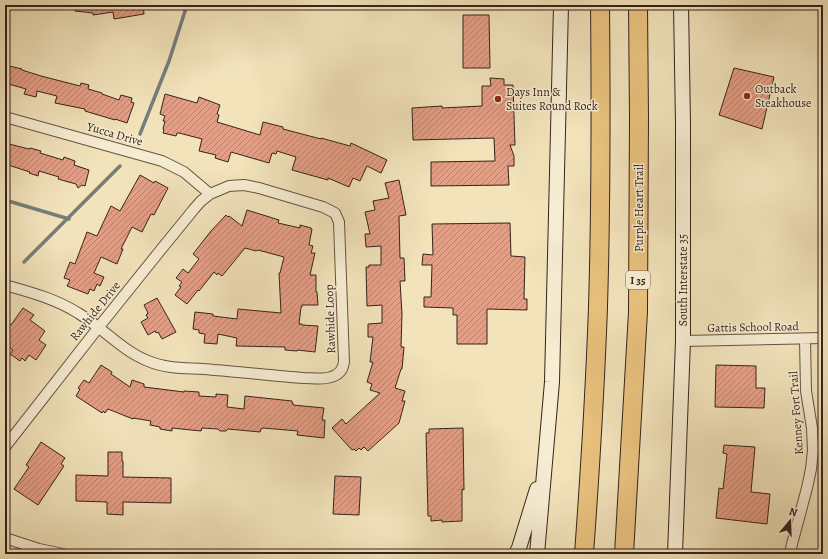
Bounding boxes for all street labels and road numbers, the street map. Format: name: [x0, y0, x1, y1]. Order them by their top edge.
street label: Yucca Drive: [84, 118, 145, 150]
street label: Purple Heart Trail: [631, 164, 647, 252]
street label: South Interstate 35: [675, 234, 691, 326]
road number: I 35: [626, 271, 650, 289]
street label: Rawhide Drive: [66, 278, 124, 344]
street label: Rawhide Loop: [321, 284, 339, 354]
street label: Gattis School Road: [707, 318, 800, 336]
street label: Kenney Fort Trail: [785, 371, 807, 455]

